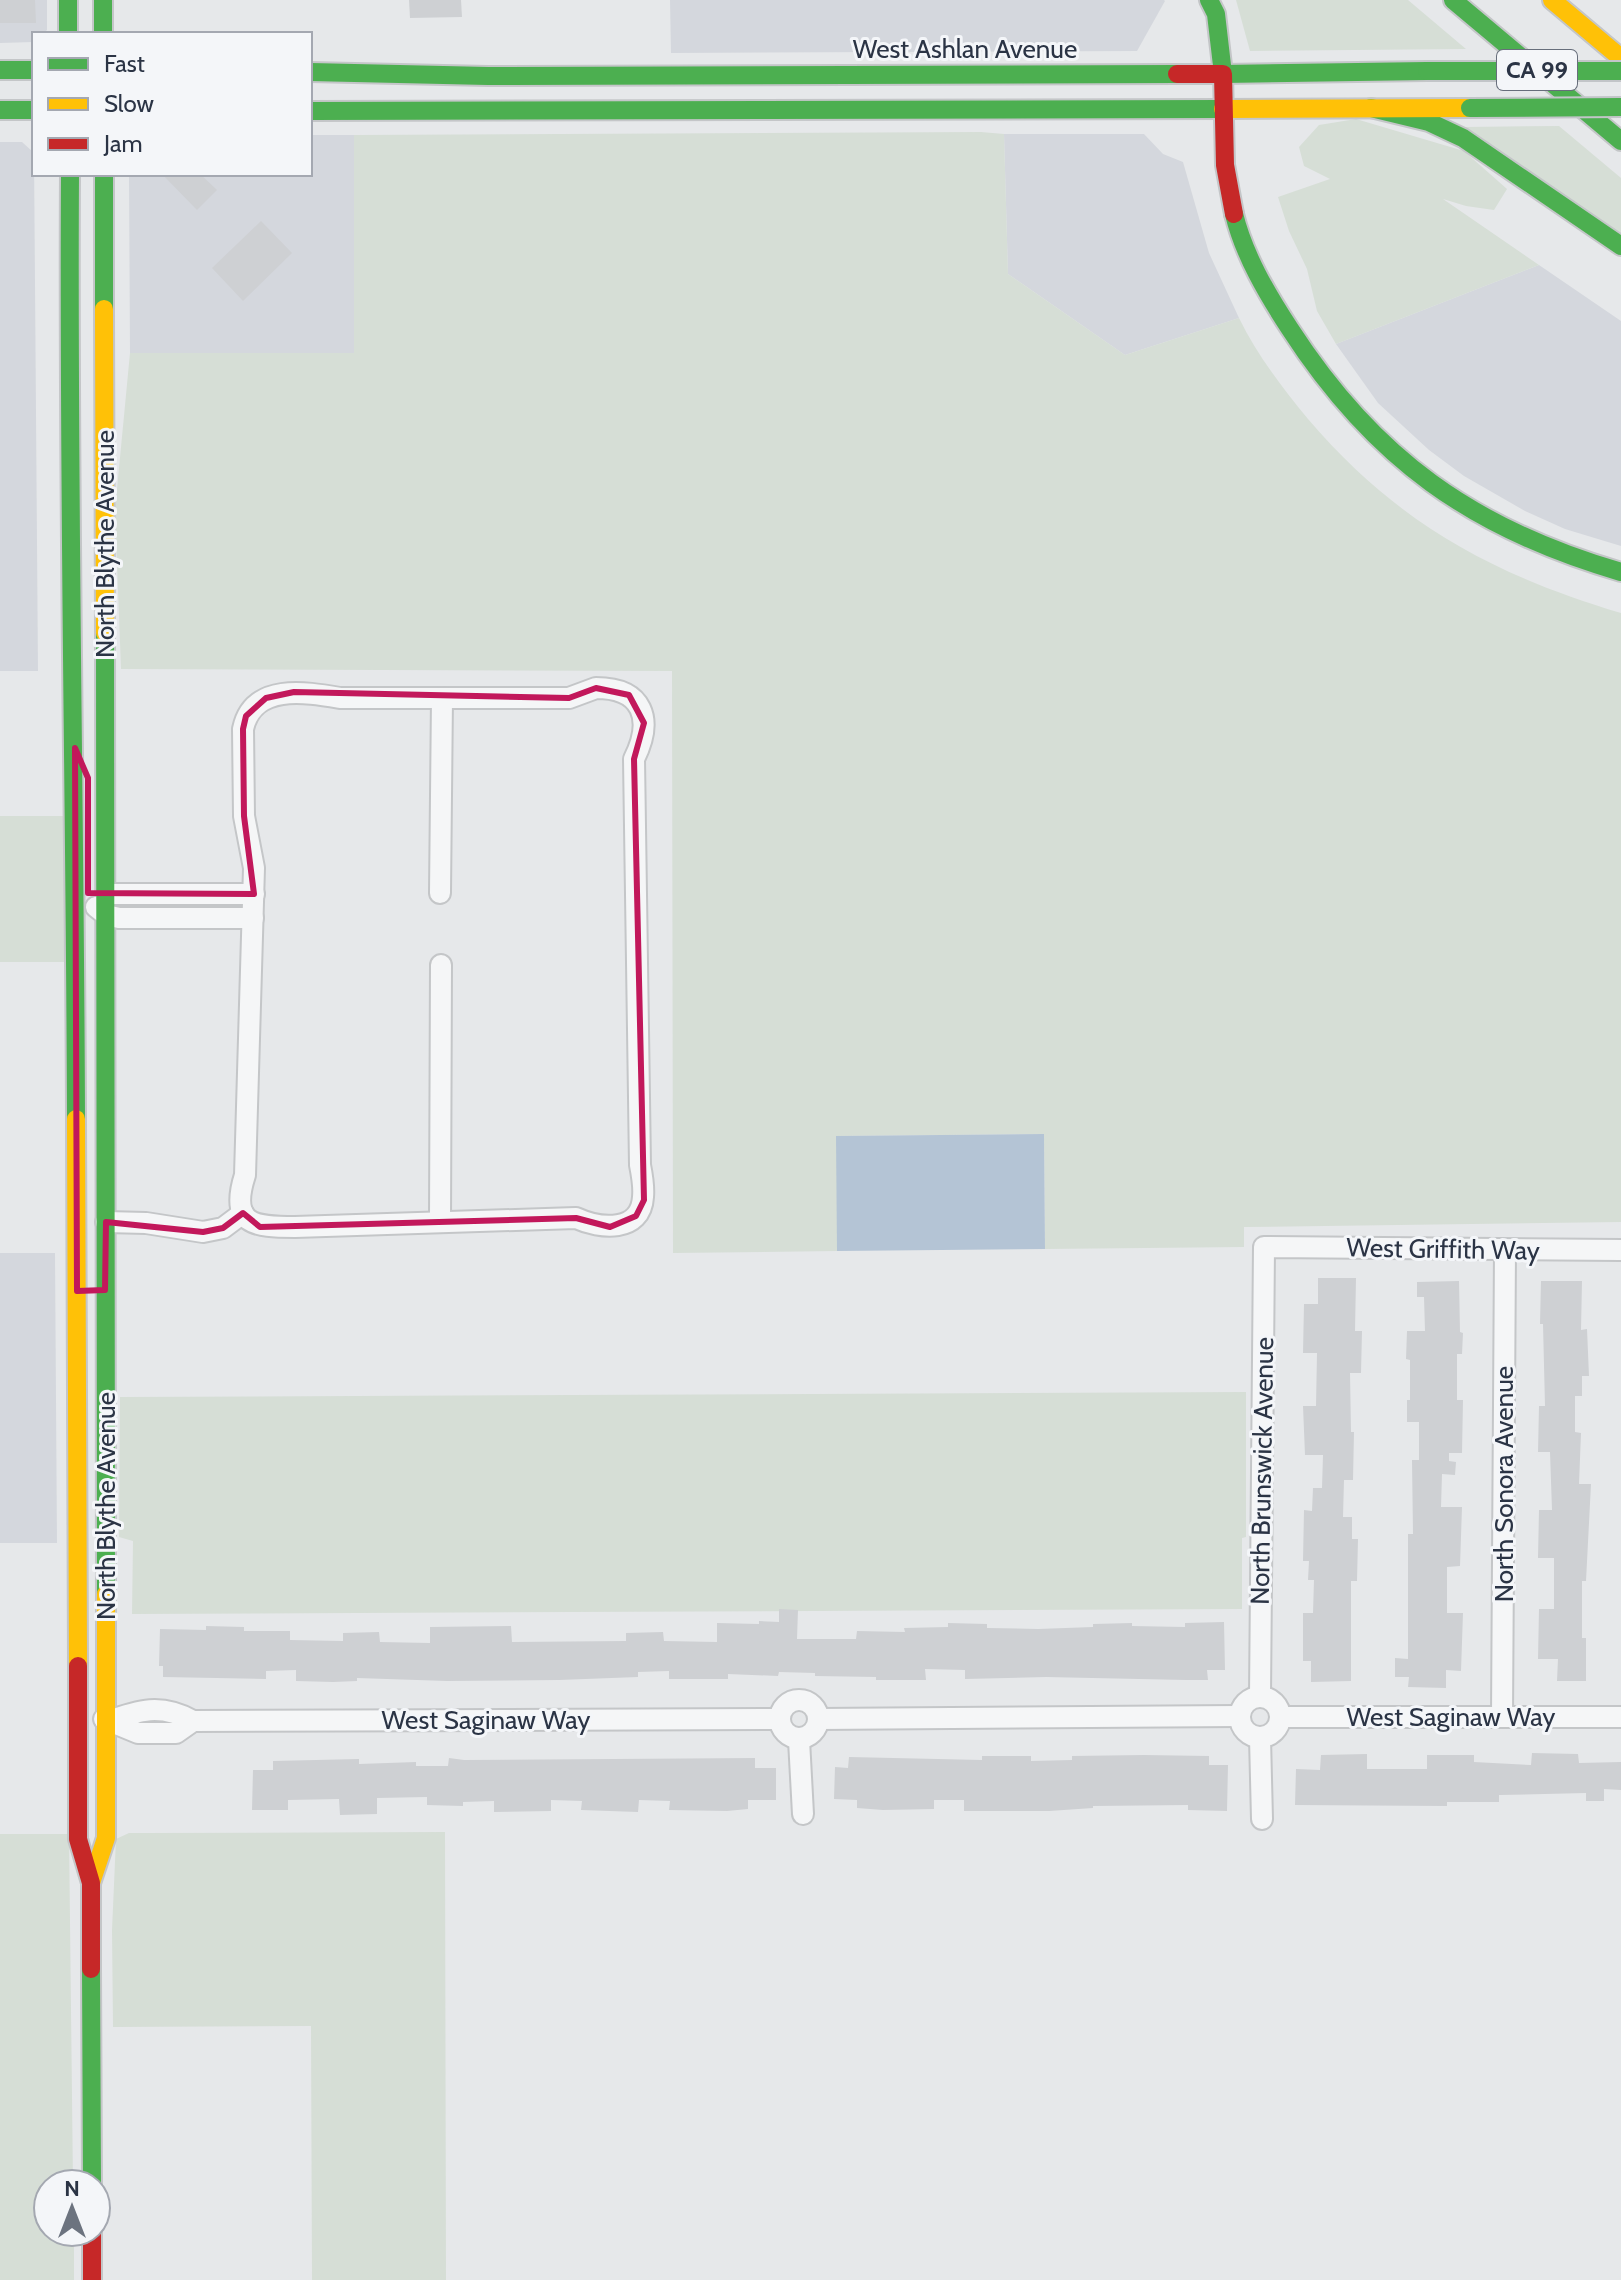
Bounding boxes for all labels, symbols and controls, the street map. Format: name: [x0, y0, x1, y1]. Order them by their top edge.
legend: [32, 32, 312, 176]
street label: West Ashlan Avenue: [853, 33, 1077, 65]
text: Fast: [104, 49, 145, 78]
road number: CA 99: [1497, 50, 1577, 90]
text: Slow: [104, 89, 154, 118]
text: Jam: [103, 129, 142, 158]
street label: North Blythe Avenue: [89, 430, 121, 658]
street label: West Griffith Way: [1346, 1231, 1540, 1267]
street label: North Brunswick Avenue: [1244, 1337, 1280, 1605]
street label: North Sonora Avenue: [1488, 1366, 1520, 1602]
street label: North Blythe Avenue: [90, 1392, 122, 1620]
street label: West Saginaw Way: [1347, 1701, 1555, 1733]
street label: West Saginaw Way: [382, 1704, 590, 1736]
north arrow: [32, 2168, 112, 2248]
text: N: [64, 2175, 80, 2202]

